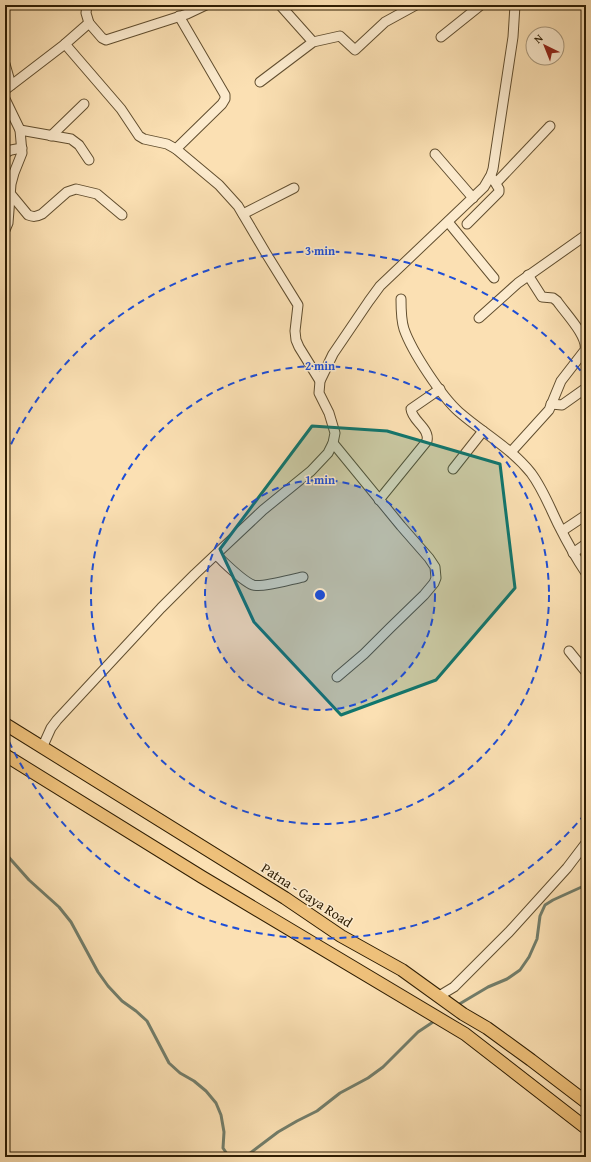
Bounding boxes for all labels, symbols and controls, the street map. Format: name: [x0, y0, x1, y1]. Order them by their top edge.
north arrow: [525, 26, 565, 66]
text: N: [530, 30, 547, 47]
text: 3 min: [305, 242, 335, 259]
text: 2 min: [305, 357, 335, 374]
text: 1 min: [305, 471, 335, 488]
centre of rings: [313, 588, 327, 602]
street label: Patna - Gaya Road: [257, 858, 357, 932]

